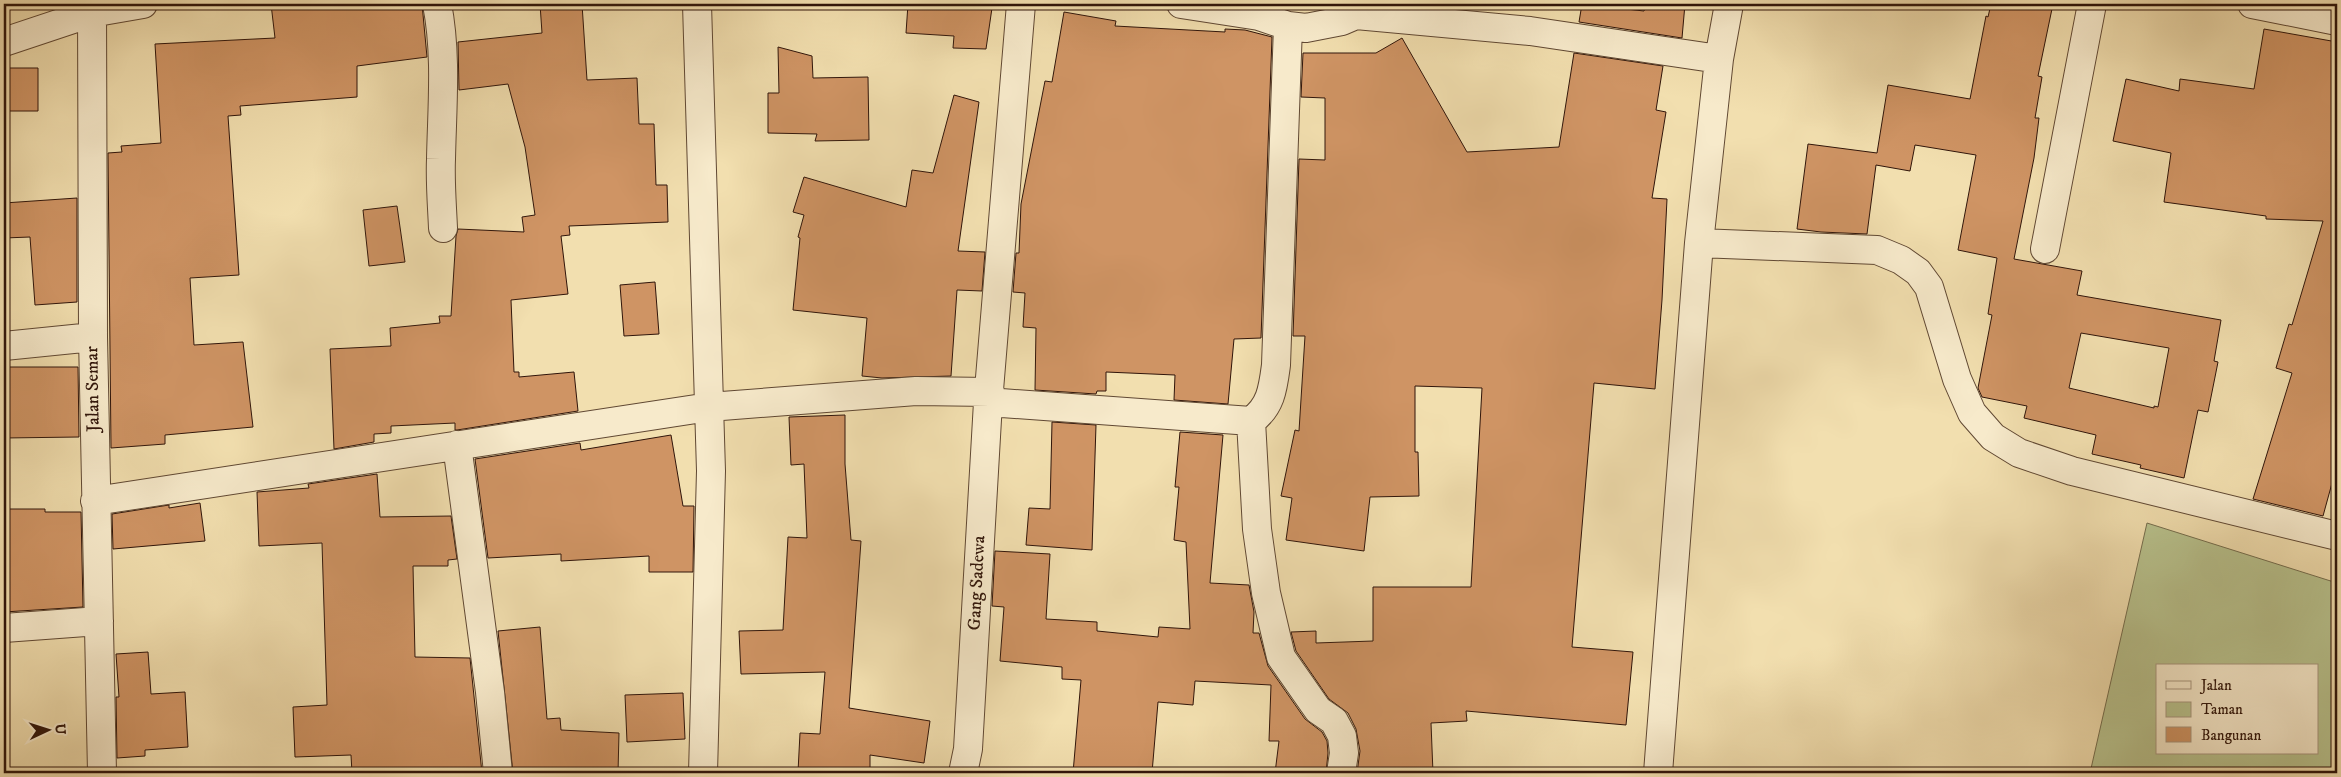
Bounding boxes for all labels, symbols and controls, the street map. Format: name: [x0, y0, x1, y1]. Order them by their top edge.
street label: Jalan Semar: [81, 346, 105, 434]
street label: Gang Sadewa: [964, 535, 990, 631]
legend: [2156, 664, 2318, 754]
text: Jalan: [2199, 676, 2232, 695]
text: Taman: [2201, 700, 2243, 719]
north arrow: [22, 704, 72, 754]
text: U: [51, 723, 69, 735]
text: Bangunan: [2201, 726, 2261, 745]

